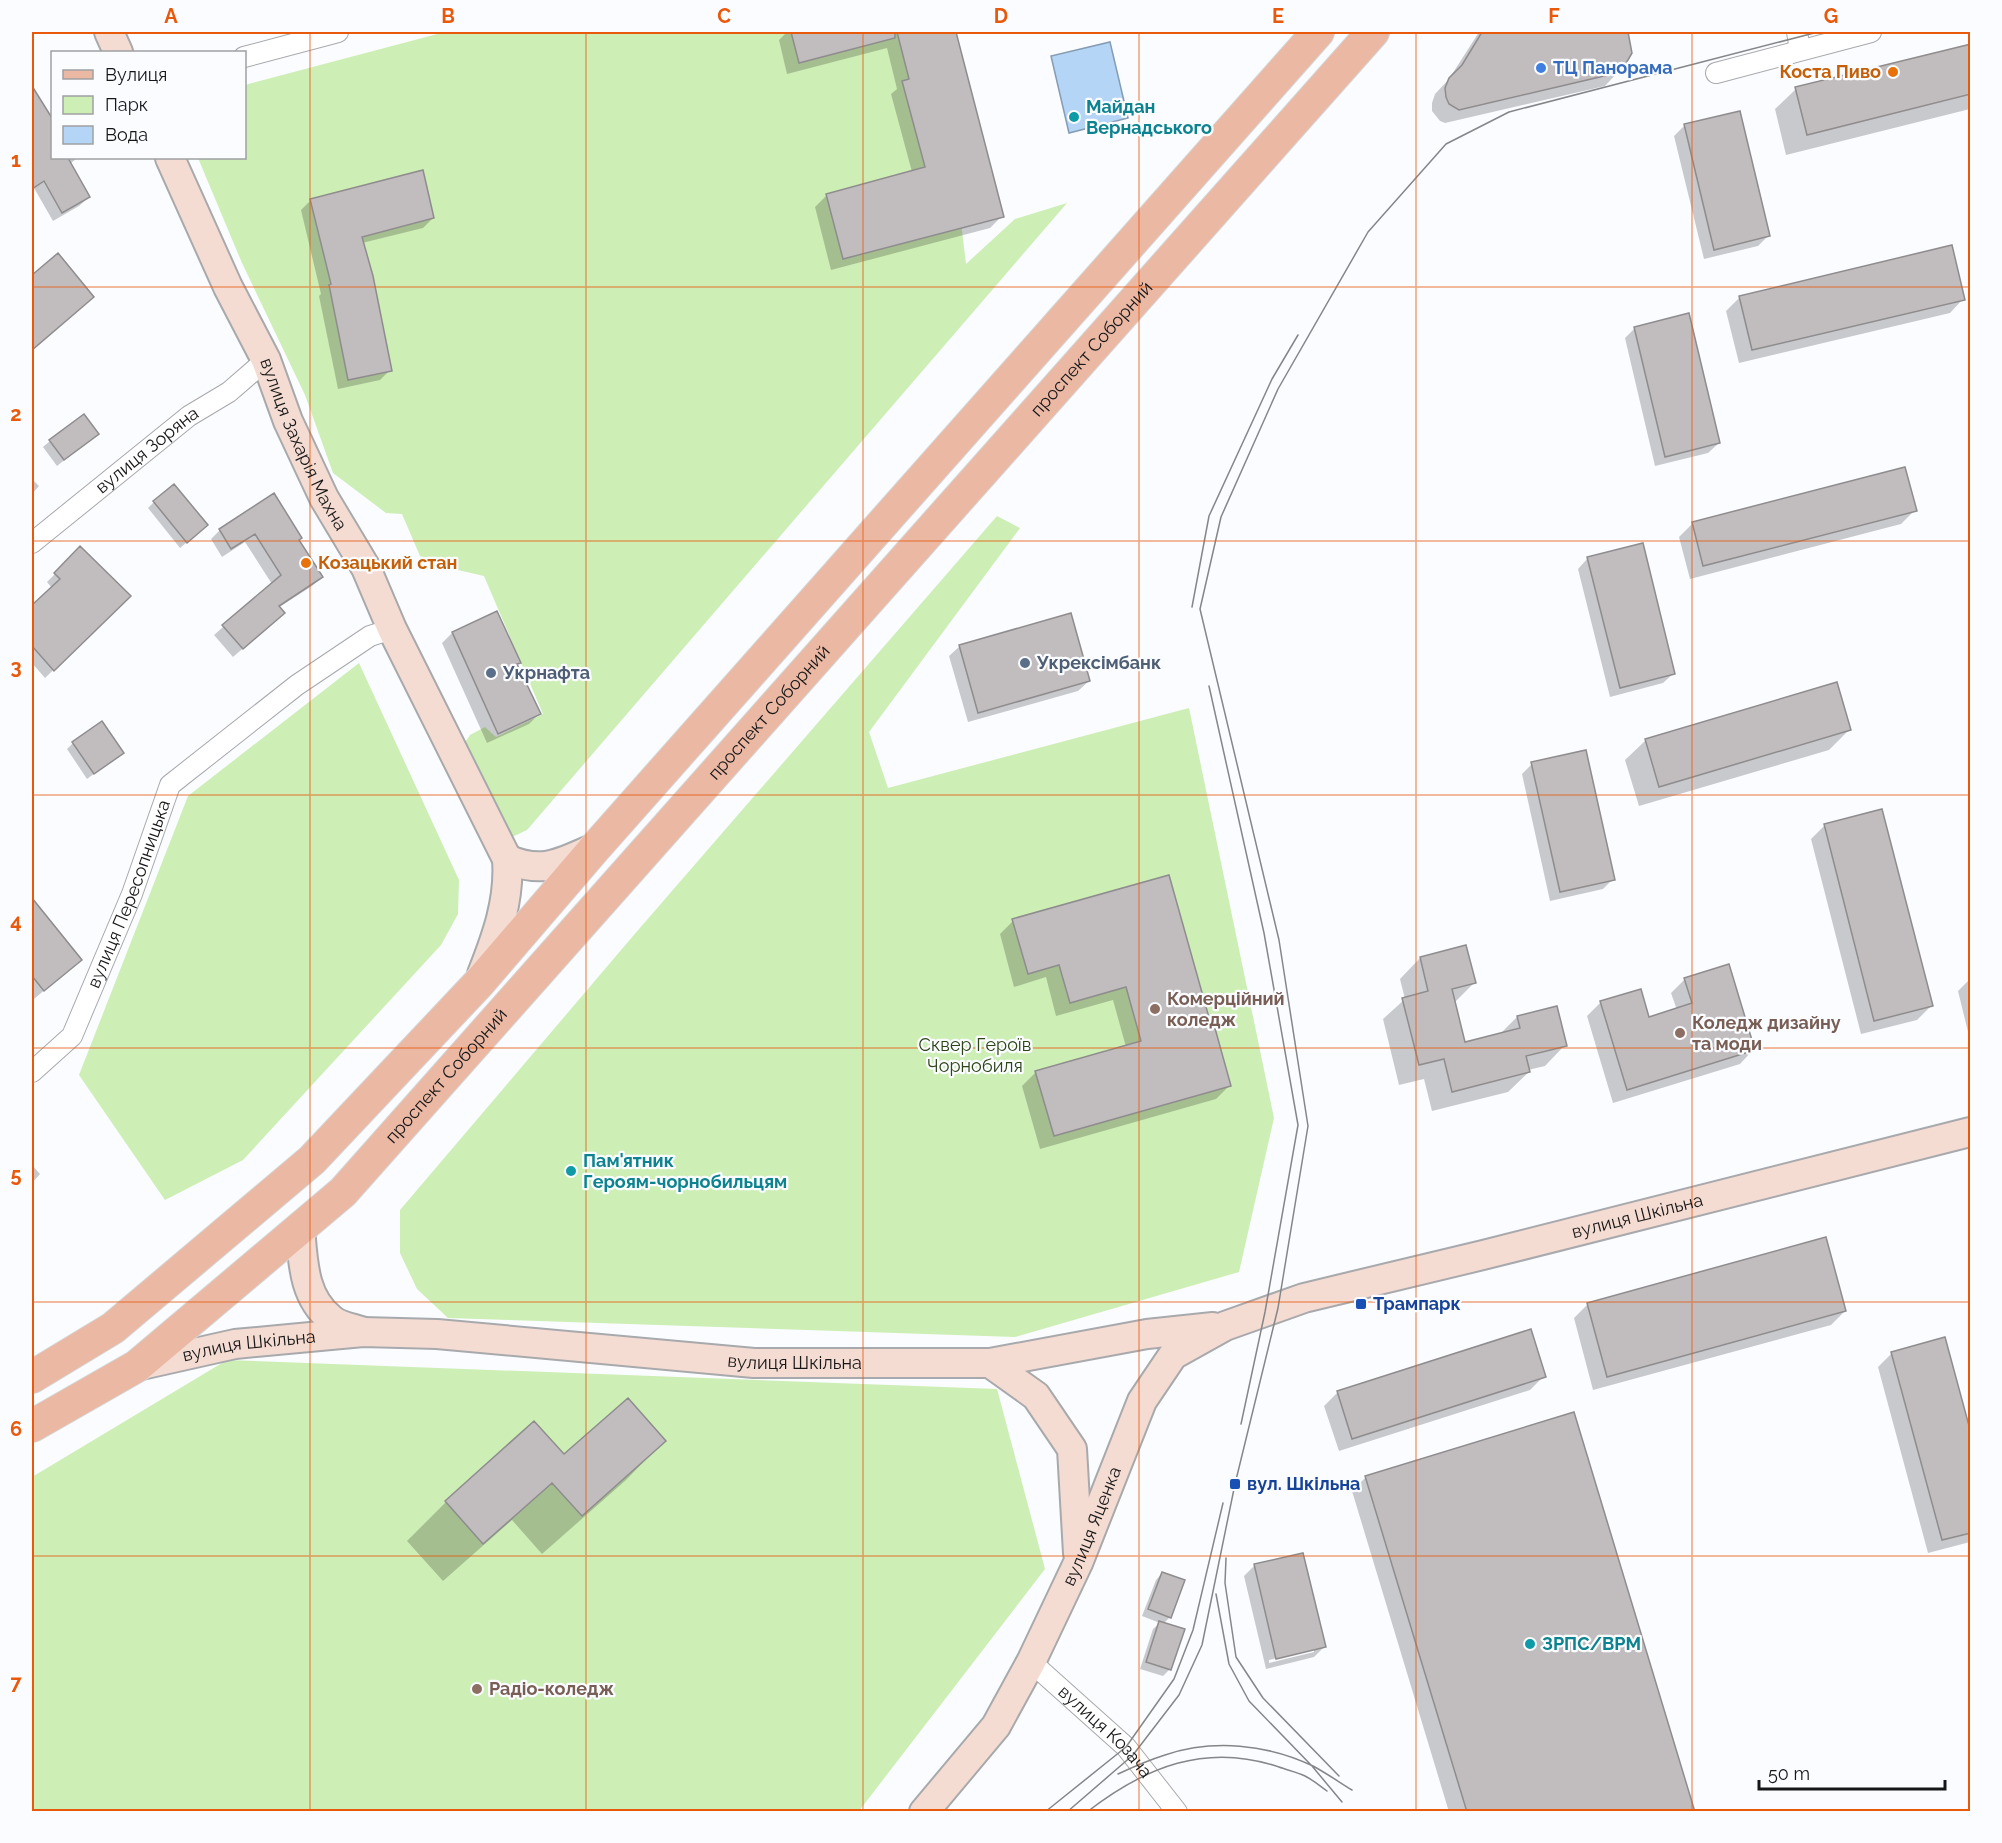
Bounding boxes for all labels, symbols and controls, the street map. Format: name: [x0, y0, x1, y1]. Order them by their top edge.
text: A: [164, 4, 178, 28]
text: B: [441, 4, 455, 28]
text: C: [717, 4, 731, 28]
text: D: [994, 4, 1008, 28]
text: E: [1272, 4, 1284, 28]
text: F: [1548, 4, 1560, 28]
text: G: [1824, 4, 1838, 28]
legend: [51, 51, 246, 159]
place label: ТЦ Панорама: [1553, 57, 1672, 78]
marker: ТЦ Панорама: [1534, 61, 1548, 75]
place label: Коста Пиво: [1779, 61, 1881, 82]
text: Вулиця: [105, 64, 167, 85]
marker: Коста Пиво: [1886, 65, 1900, 79]
text: Парк: [105, 94, 148, 115]
place label: Майдан Вернадського: [1086, 96, 1212, 138]
marker: Майдан Вернадського: [1067, 110, 1081, 124]
text: Вода: [105, 124, 148, 145]
text: 1: [11, 148, 21, 172]
street label: проспект Соборний: [1026, 277, 1157, 420]
street label: вулиця Захарія Махна: [256, 355, 352, 534]
text: 2: [10, 402, 22, 426]
street label: вулиця Зоряна: [91, 402, 202, 497]
place label: Козацький стан: [318, 552, 457, 573]
marker: Козацький стан: [299, 556, 313, 570]
street label: проспект Соборний: [703, 640, 834, 784]
place label: Укрексімбанк: [1036, 652, 1161, 673]
text: 3: [10, 655, 22, 679]
marker: Укрексімбанк: [1018, 656, 1032, 670]
place label: Укрнафта: [502, 662, 590, 683]
marker: Укрнафта: [484, 666, 498, 680]
street label: вулиця Пересопницька: [83, 797, 174, 991]
text: 4: [10, 909, 22, 933]
place label: Комерційний коледж: [1167, 988, 1285, 1030]
marker: Комерційний коледж: [1148, 1002, 1162, 1016]
street label: проспект Соборний: [381, 1004, 511, 1147]
place label: Коледж дизайну та моди: [1692, 1012, 1841, 1054]
marker: Коледж дизайну та моди: [1673, 1026, 1687, 1040]
park label: Сквер Героїв Чорнобиля: [919, 1034, 1031, 1076]
place label: Пам'ятник Героям-чорнобильцям: [583, 1150, 787, 1192]
text: 5: [10, 1163, 22, 1187]
marker: Пам'ятник Героям-чорнобильцям: [564, 1164, 578, 1178]
street label: вулиця Шкільна: [1569, 1189, 1705, 1242]
place label: Трампарк: [1373, 1293, 1461, 1314]
marker: Трампарк: [1354, 1297, 1368, 1311]
street label: вулиця Шкільна: [180, 1326, 316, 1366]
street label: вулиця Шкільна: [727, 1350, 862, 1373]
text: 6: [10, 1417, 22, 1441]
street label: вулиця Яценка: [1058, 1463, 1125, 1589]
place label: вул. Шкільна: [1247, 1473, 1360, 1494]
marker: вул. Шкільна: [1228, 1477, 1242, 1491]
place label: ЗРПС/ВРМ: [1542, 1633, 1641, 1654]
marker: ЗРПС/ВРМ: [1523, 1637, 1537, 1651]
text: 7: [10, 1671, 22, 1695]
place label: Радіо-коледж: [489, 1678, 614, 1699]
street label: вулиця Козача: [1054, 1681, 1157, 1782]
marker: Радіо-коледж: [470, 1682, 484, 1696]
scale bar: [1759, 1753, 1945, 1791]
text: 50 m: [1768, 1763, 1810, 1784]

